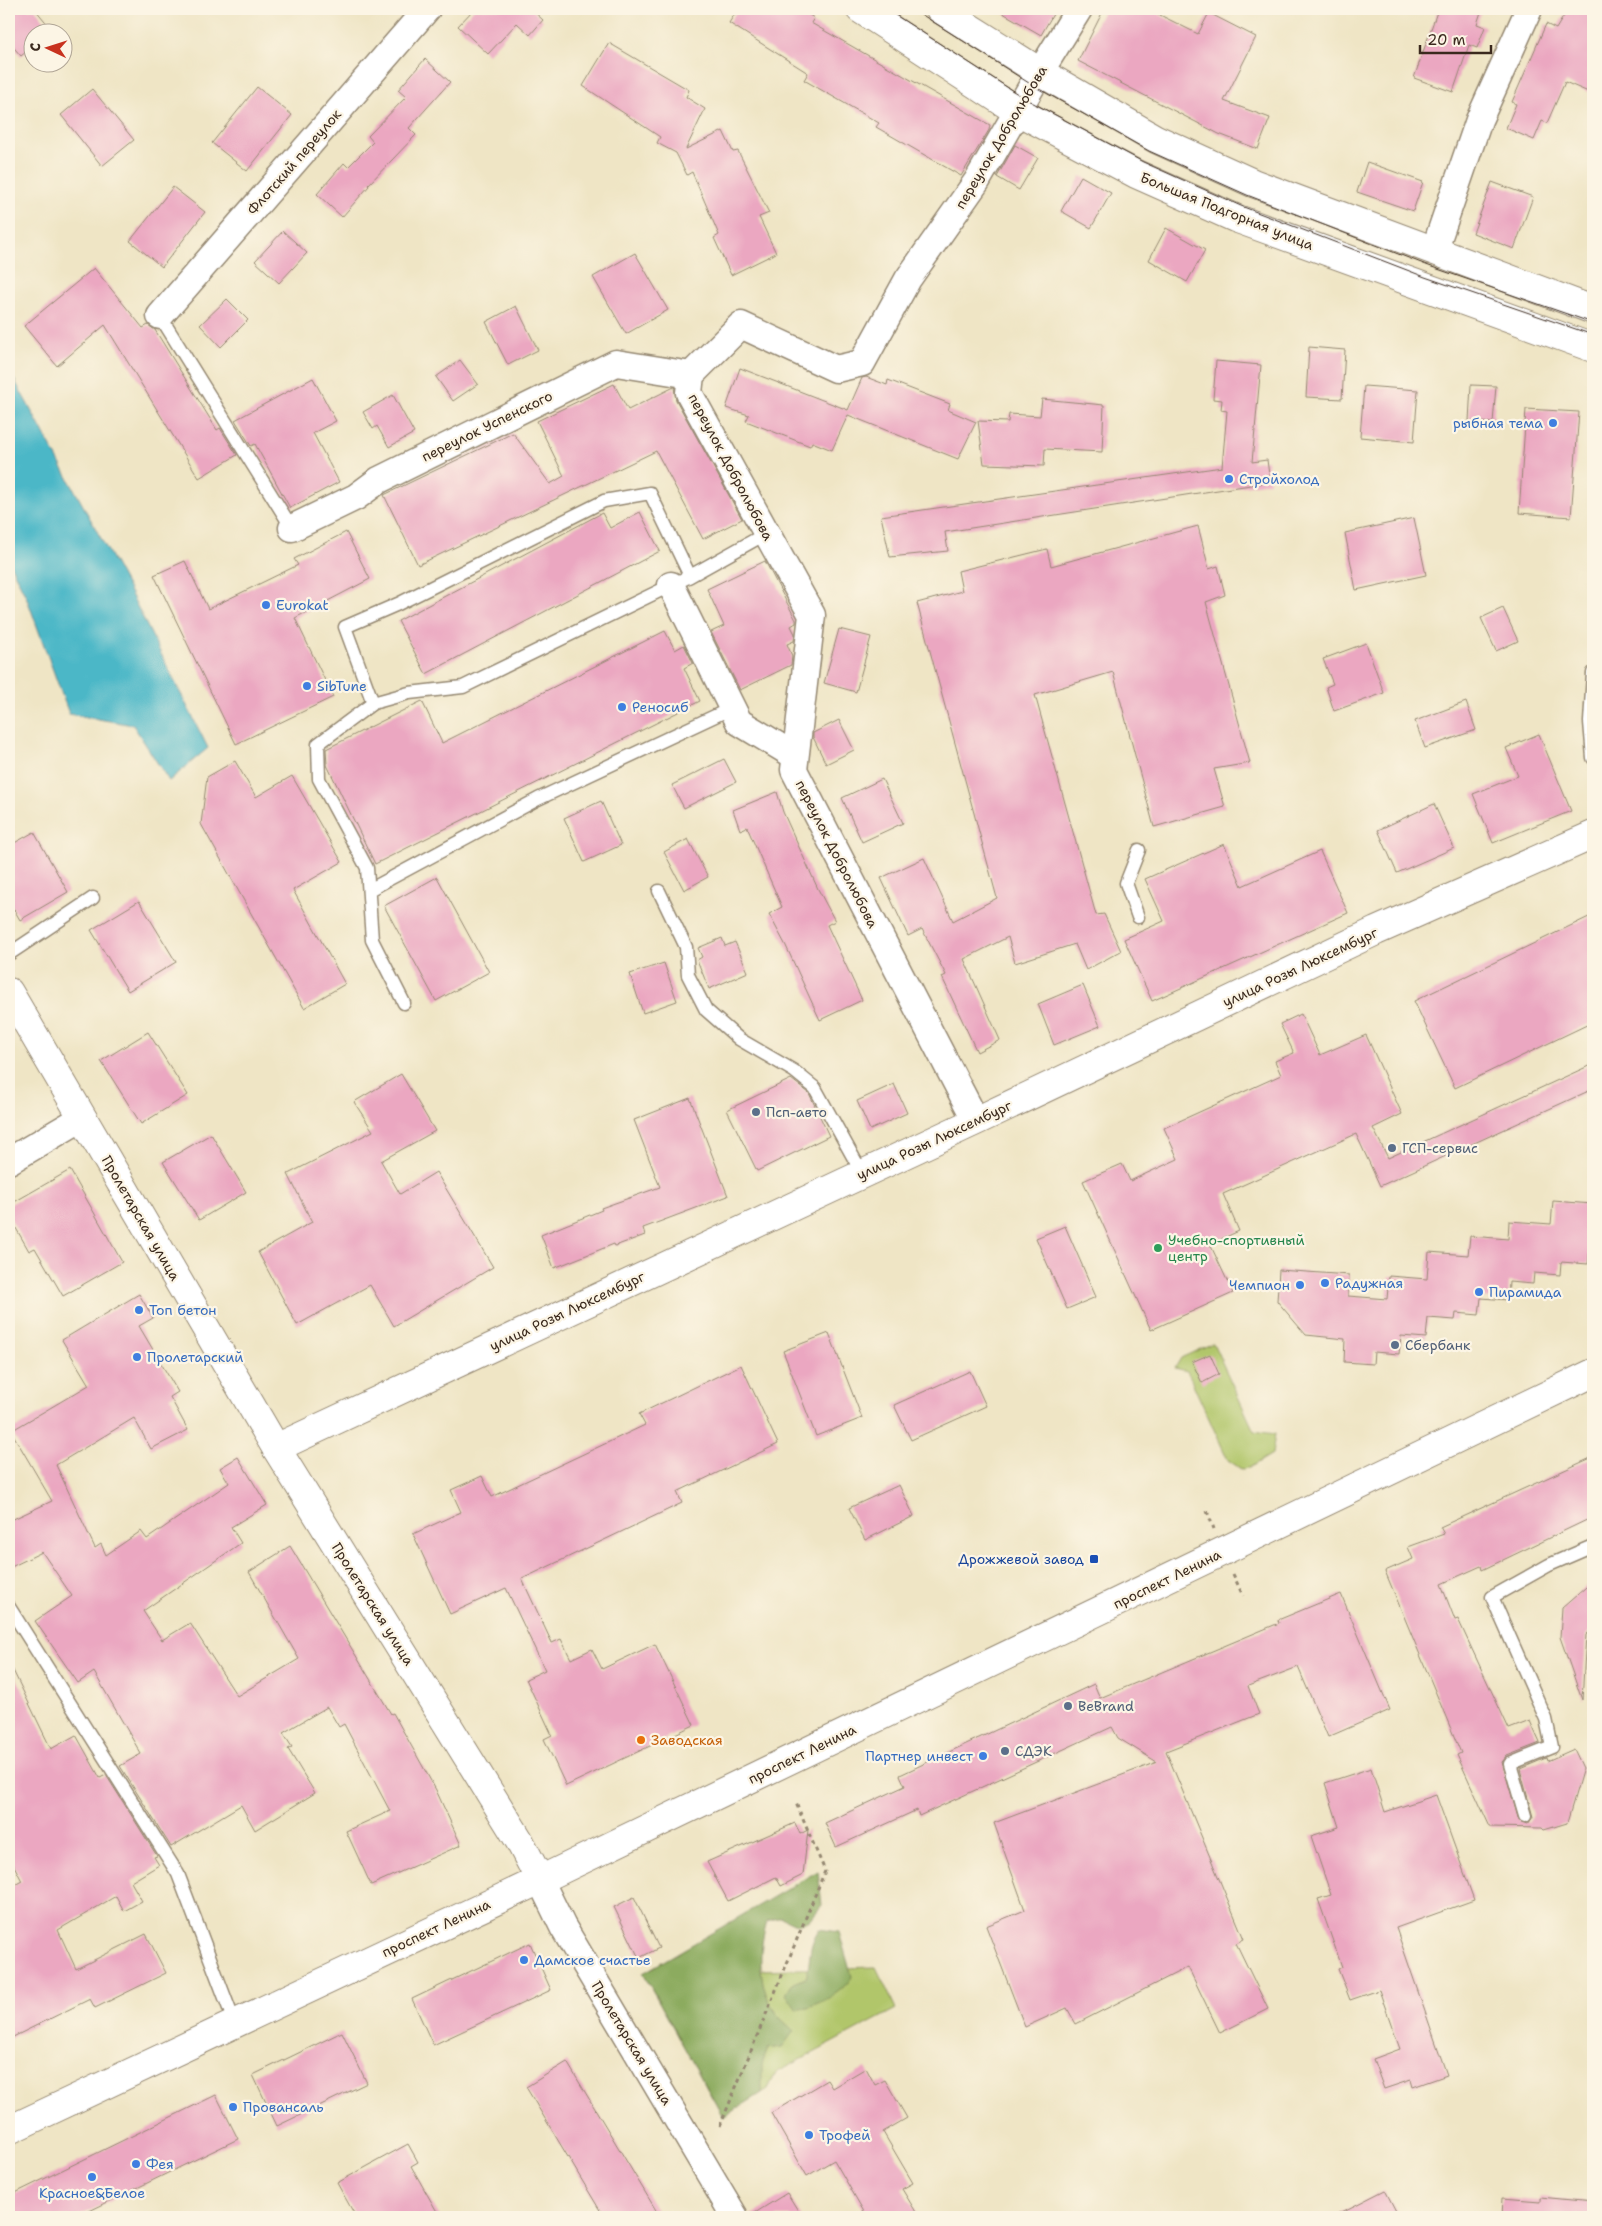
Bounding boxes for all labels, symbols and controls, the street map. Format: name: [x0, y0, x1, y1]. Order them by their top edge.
north arrow: [22, 22, 72, 72]
scale bar: [1420, 22, 1491, 54]
text: 20 m: [1427, 30, 1466, 50]
text: С: [26, 42, 44, 52]
street label: переулок Добролюбова: [951, 62, 1051, 212]
street label: Флотский переулок: [243, 105, 345, 219]
street label: Большая Подгорная улица: [1138, 168, 1317, 254]
street label: переулок Успенского: [419, 386, 555, 466]
street label: переулок Добролюбова: [685, 390, 778, 544]
place label: рыбная тема: [1453, 414, 1543, 432]
marker: рыбная тема: [1547, 417, 1559, 429]
place label: Стройхолод: [1239, 470, 1320, 488]
marker: Стройхолод: [1223, 473, 1235, 485]
place label: Eurokat: [276, 596, 329, 614]
marker: Eurokat: [260, 599, 272, 611]
place label: SibTune: [317, 677, 367, 695]
marker: SibTune: [301, 680, 313, 692]
place label: Реносиб: [632, 698, 688, 716]
marker: Реносиб: [616, 701, 628, 713]
street label: переулок Добролюбова: [792, 777, 882, 931]
street label: улица Розы Люксембург: [1220, 923, 1381, 1011]
street label: улица Розы Люксембург: [854, 1096, 1015, 1184]
place label: Псп-авто: [766, 1103, 827, 1121]
marker: Псп-авто: [750, 1106, 762, 1118]
place label: ГСП-сервис: [1402, 1139, 1478, 1157]
marker: ГСП-сервис: [1386, 1142, 1398, 1154]
street label: Пролетарская улица: [98, 1152, 184, 1284]
place label: Учебно-спортивный центр: [1168, 1231, 1305, 1265]
marker: Учебно-спортивный центр: [1152, 1242, 1164, 1254]
street label: улица Розы Люксембург: [487, 1267, 648, 1355]
place label: Радужная: [1335, 1274, 1403, 1292]
place label: Чемпион: [1229, 1276, 1290, 1294]
marker: Радужная: [1319, 1277, 1331, 1289]
marker: Чемпион: [1294, 1279, 1306, 1291]
place label: Пирамида: [1489, 1283, 1562, 1301]
marker: Пирамида: [1473, 1286, 1485, 1298]
place label: Топ бетон: [149, 1301, 217, 1319]
marker: Топ бетон: [133, 1304, 145, 1316]
place label: Сбербанк: [1405, 1336, 1471, 1354]
marker: Сбербанк: [1389, 1339, 1401, 1351]
place label: Пролетарский: [147, 1348, 243, 1366]
marker: Пролетарский: [131, 1351, 143, 1363]
street label: Пролетарская улица: [328, 1539, 418, 1669]
street label: проспект Ленина: [1110, 1545, 1224, 1613]
place label: Дрожжевой завод: [958, 1550, 1084, 1568]
marker: Дрожжевой завод: [1088, 1553, 1100, 1565]
place label: BeBrand: [1078, 1697, 1134, 1715]
marker: BeBrand: [1062, 1700, 1074, 1712]
street label: проспект Ленина: [745, 1720, 859, 1788]
place label: Заводская: [651, 1731, 723, 1749]
marker: Заводская: [635, 1734, 647, 1746]
place label: СДЭК: [1015, 1742, 1052, 1760]
marker: СДЭК: [999, 1745, 1011, 1757]
place label: Партнер инвест: [865, 1747, 974, 1765]
marker: Партнер инвест: [977, 1750, 989, 1762]
street label: проспект Ленина: [379, 1895, 493, 1961]
place label: Дамское счастье: [534, 1951, 651, 1969]
marker: Дамское счастье: [518, 1954, 530, 1966]
street label: Пролетарская улица: [588, 1978, 676, 2109]
place label: Провансаль: [243, 2098, 324, 2116]
marker: Провансаль: [227, 2101, 239, 2113]
place label: Трофей: [819, 2126, 870, 2144]
marker: Трофей: [803, 2129, 815, 2141]
place label: Фея: [146, 2155, 174, 2173]
marker: Фея: [130, 2158, 142, 2170]
marker: Красное&Белое: [86, 2171, 98, 2183]
place label: Красное&Белое: [39, 2184, 145, 2202]

